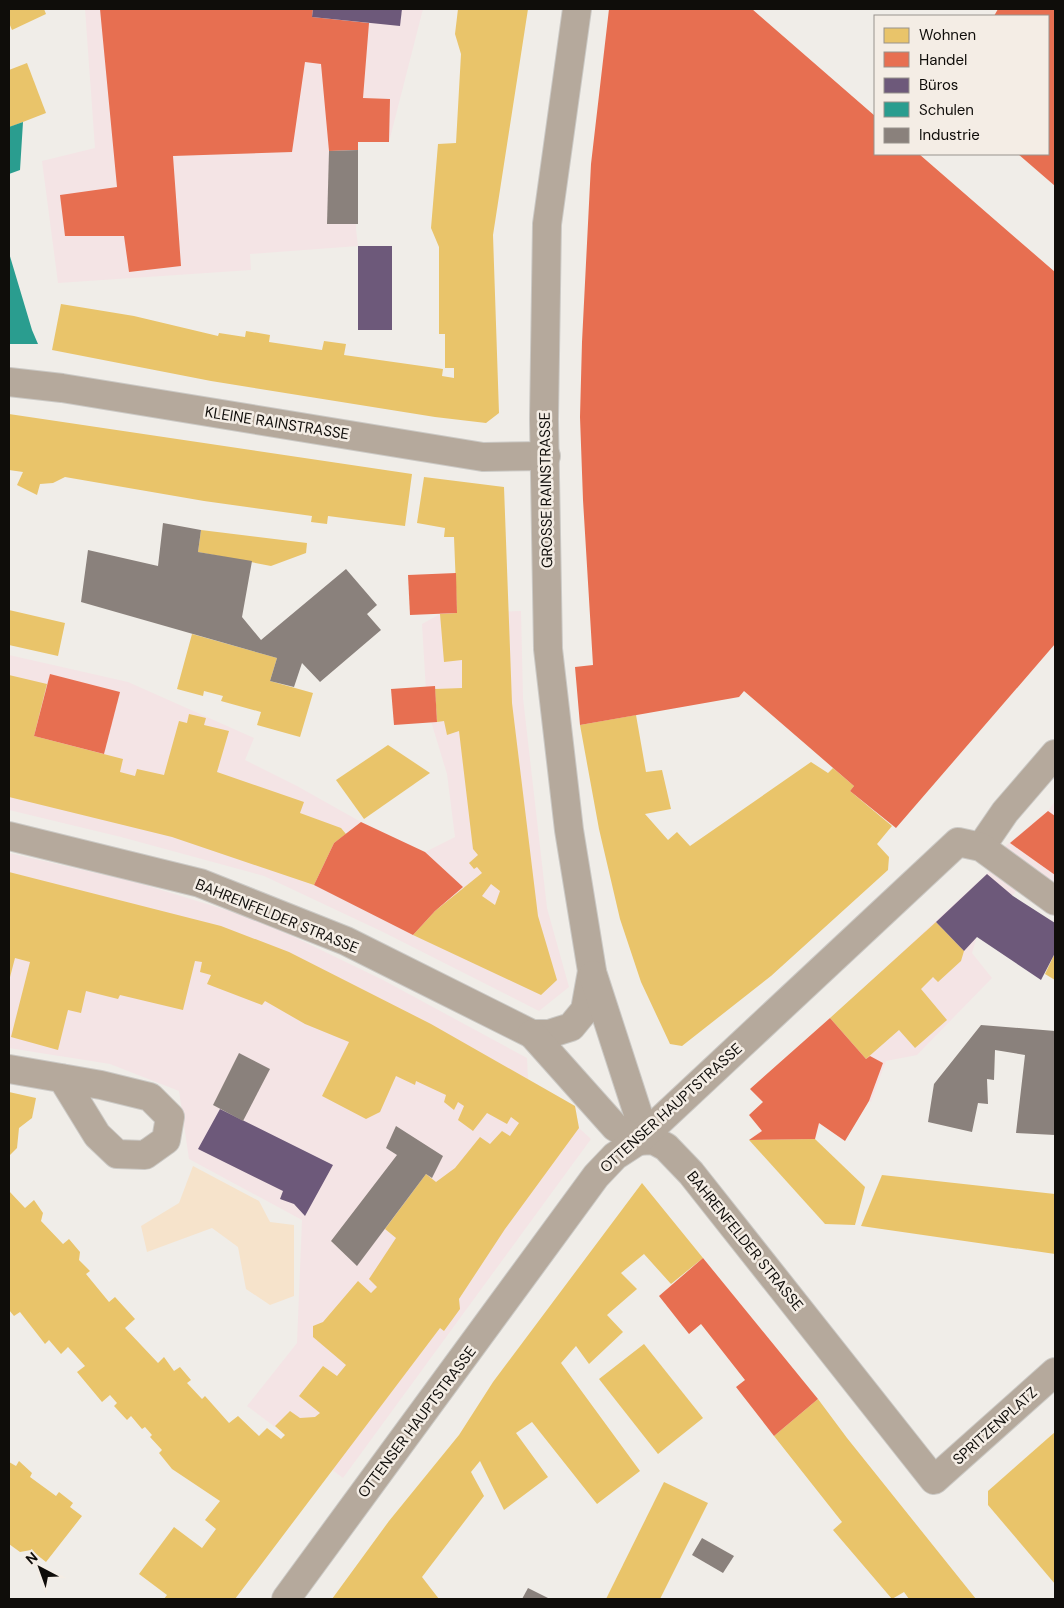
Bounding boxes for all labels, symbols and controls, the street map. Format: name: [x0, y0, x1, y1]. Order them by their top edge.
legend: [874, 15, 1049, 155]
text: Wohnen: [919, 25, 976, 45]
text: Handel: [919, 50, 967, 70]
text: Büros: [919, 75, 958, 95]
text: Schulen: [919, 100, 974, 120]
text: Industrie: [919, 125, 980, 145]
street label: KLEINE RAINSTRASSE: [203, 402, 351, 444]
street label: GROSSE RAINSTRASSE: [535, 412, 557, 568]
street label: BAHRENFELDER STRASSE: [192, 874, 362, 958]
street label: OTTENSER HAUPTSTRASSE: [596, 1039, 746, 1177]
street label: BAHRENFELDER STRASSE: [682, 1167, 808, 1315]
street label: OTTENSER HAUPTSTRASSE: [353, 1342, 481, 1502]
street label: SPRITZENPLATZ: [949, 1383, 1041, 1469]
north arrow: [15, 1543, 65, 1593]
text: N: [22, 1548, 41, 1568]

